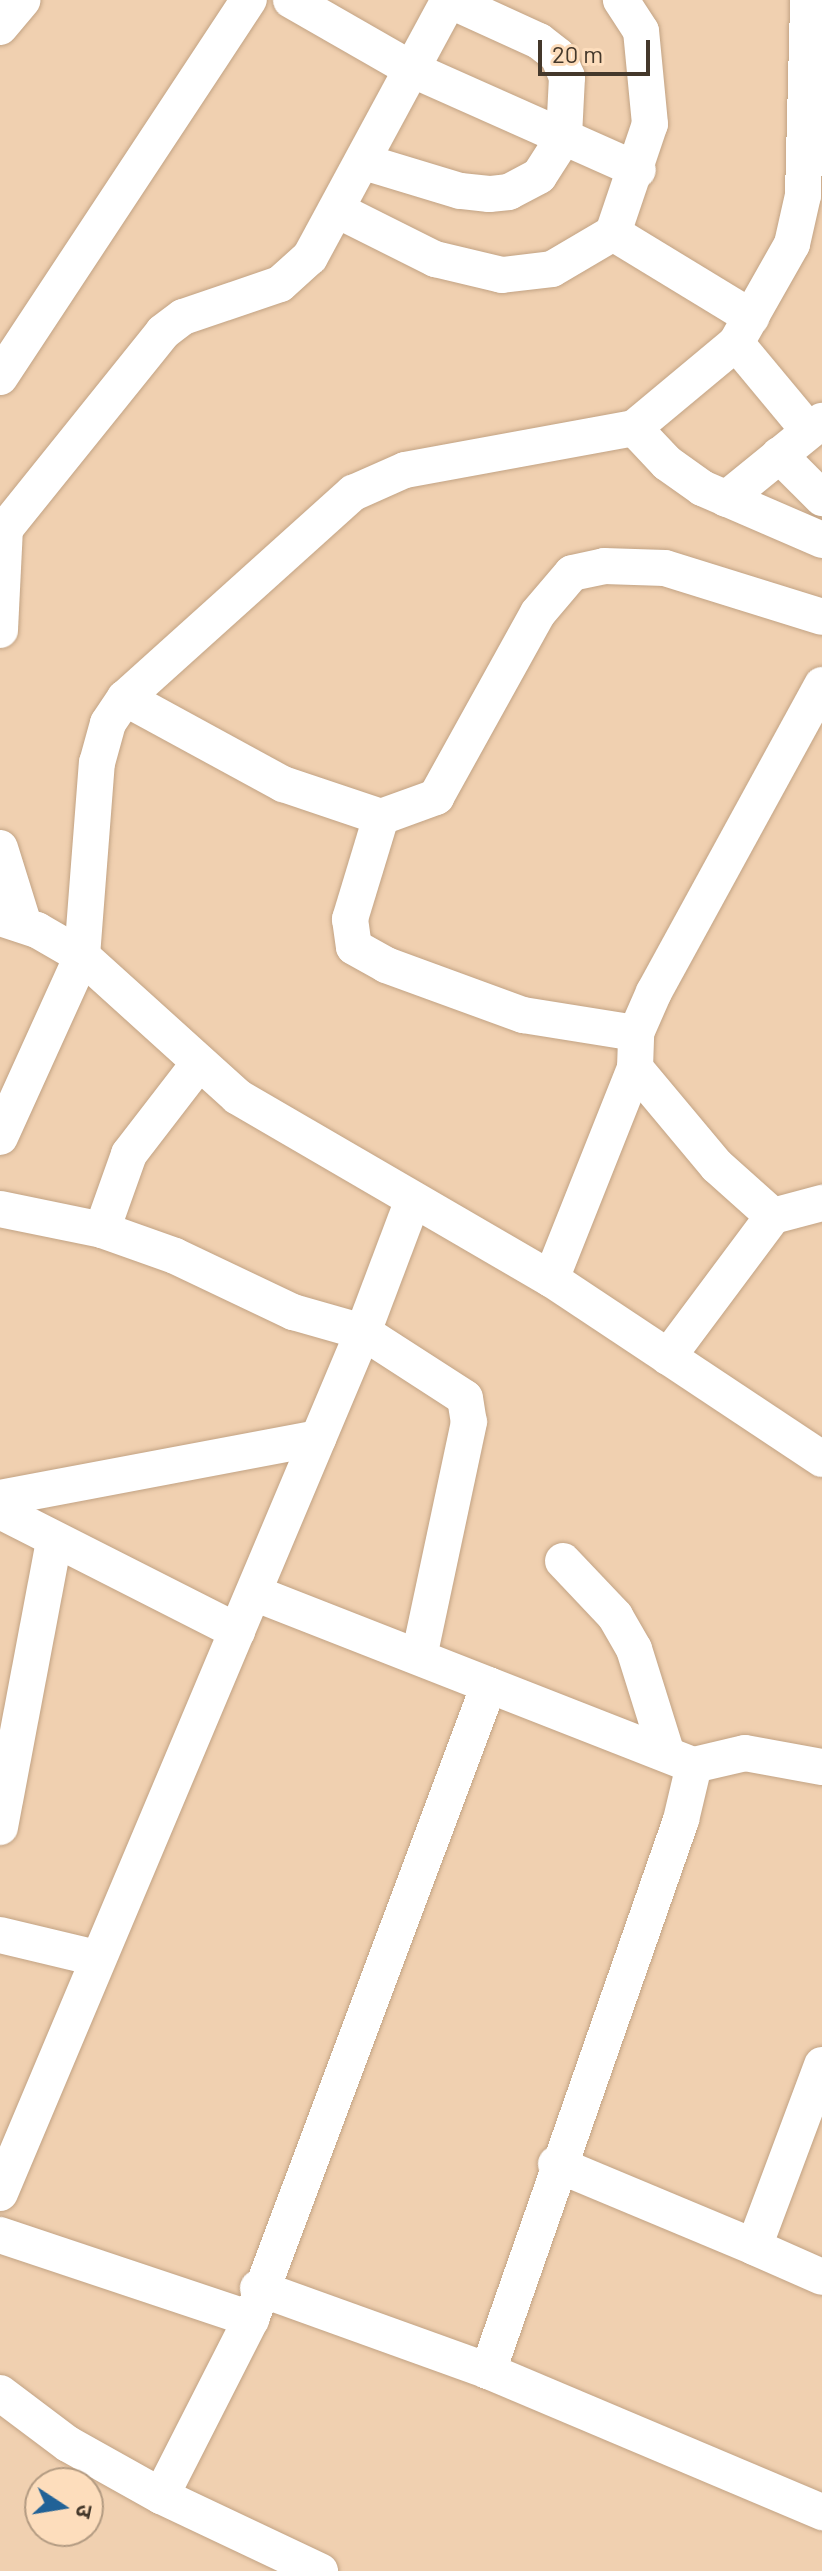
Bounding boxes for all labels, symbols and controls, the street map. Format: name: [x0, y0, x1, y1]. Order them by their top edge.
scale bar: [542, 24, 654, 74]
text: 20 m: [552, 39, 603, 68]
north arrow: [24, 2467, 104, 2547]
text: उ: [71, 2503, 100, 2521]

